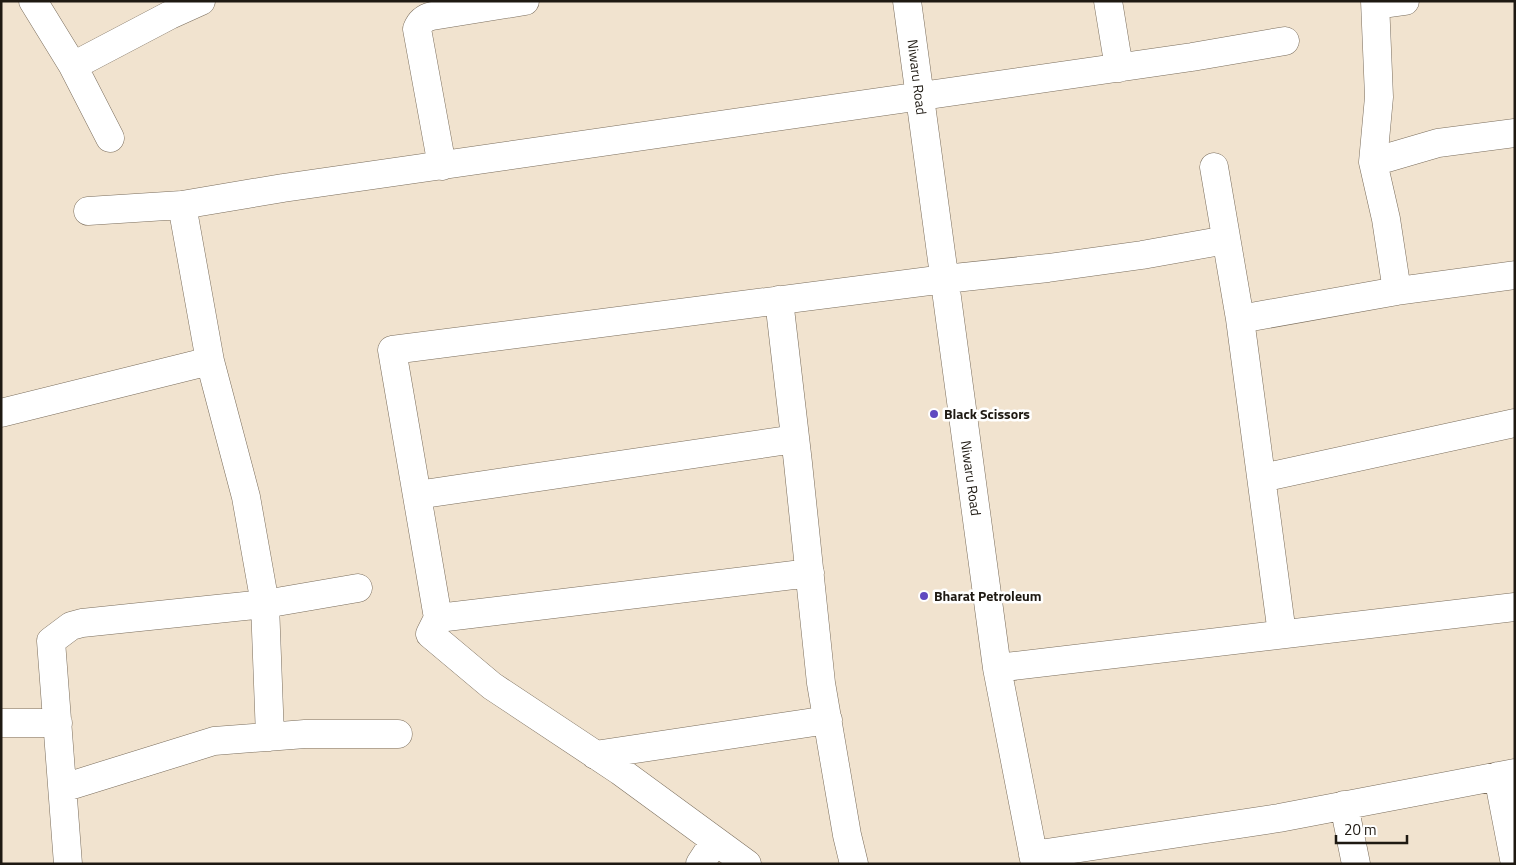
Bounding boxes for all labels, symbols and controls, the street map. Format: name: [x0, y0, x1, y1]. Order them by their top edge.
street label: Niwaru Road: [902, 38, 933, 116]
place label: Black Scissors: [944, 403, 1030, 424]
marker: Black Scissors: [928, 408, 940, 420]
street label: Niwaru Road: [956, 439, 987, 517]
place label: Bharat Petroleum: [934, 585, 1042, 606]
marker: Bharat Petroleum: [918, 590, 930, 602]
scale bar: [1336, 812, 1407, 844]
text: 20 m: [1344, 818, 1377, 841]

